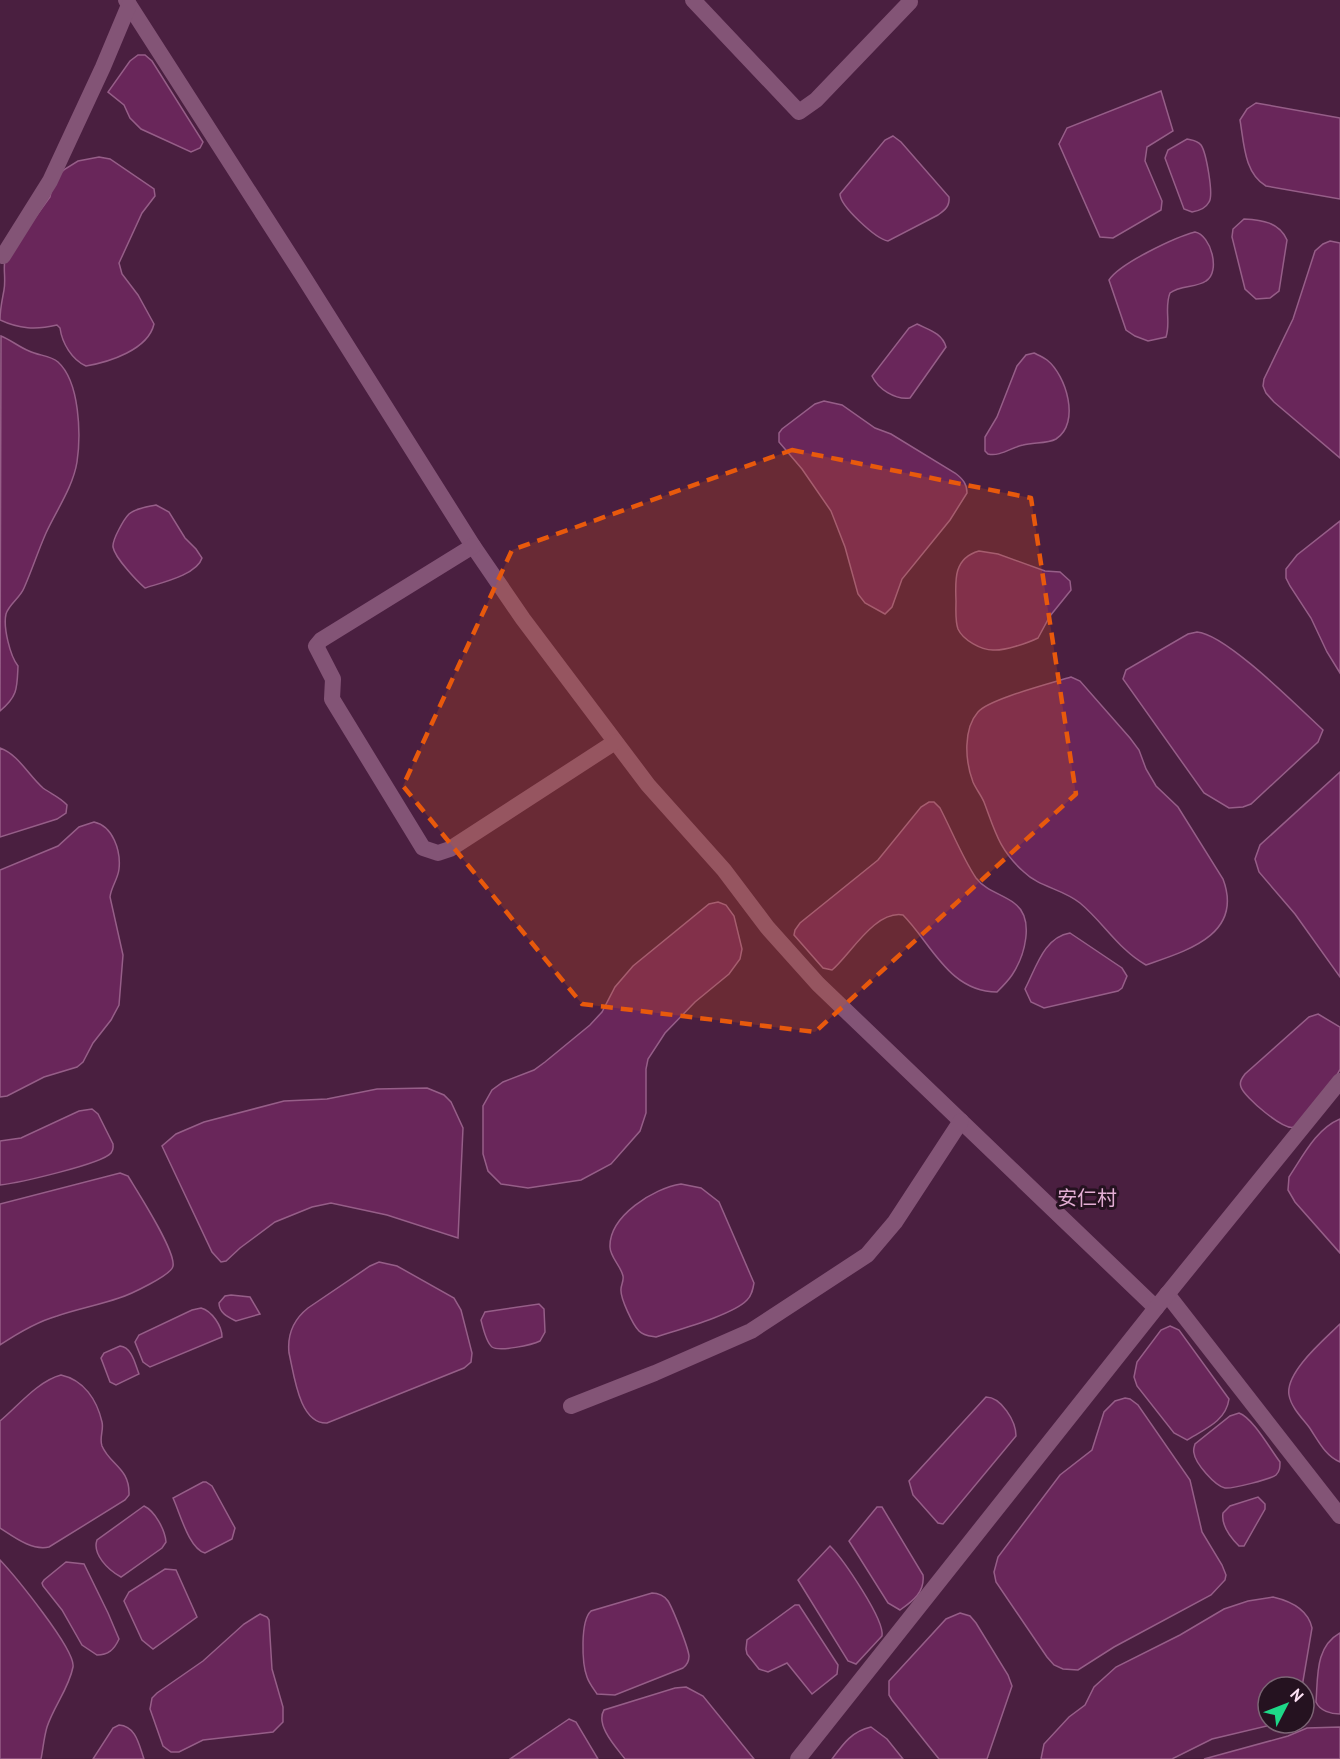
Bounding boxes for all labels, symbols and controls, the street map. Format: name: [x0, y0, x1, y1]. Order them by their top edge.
district label: 安仁村: [1057, 1185, 1117, 1211]
north arrow: [1256, 1675, 1316, 1735]
text: N: [1286, 1684, 1308, 1706]

